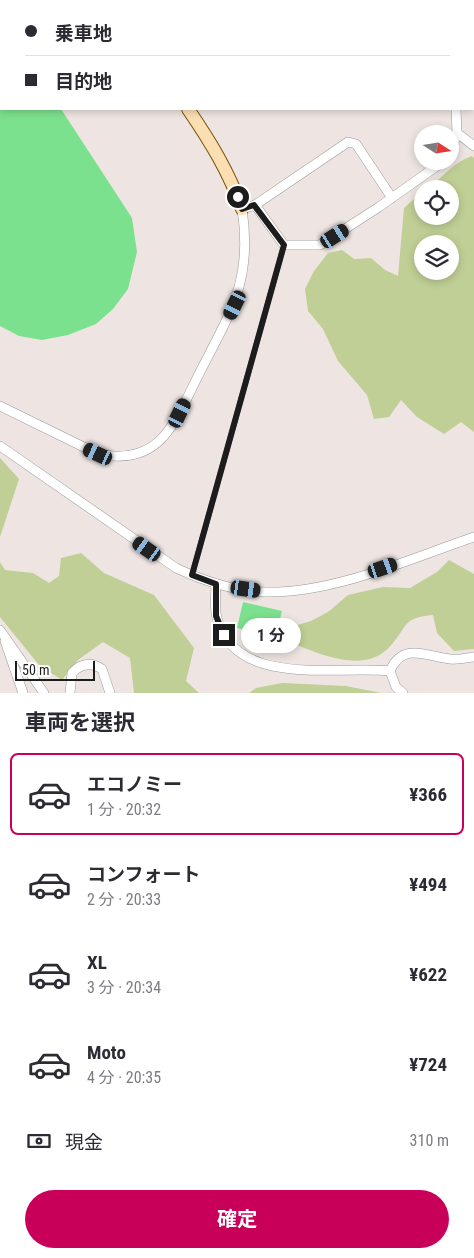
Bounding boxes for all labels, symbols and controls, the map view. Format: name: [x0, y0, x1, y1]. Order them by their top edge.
text: 乗車地: [55, 22, 112, 45]
text: 目的地: [55, 70, 112, 93]
north arrow: [414, 125, 459, 170]
map controls: [414, 125, 459, 280]
button: locate: [414, 180, 459, 225]
route start: [227, 186, 249, 208]
car: [318, 222, 351, 250]
button: layers: [414, 235, 459, 280]
car: [221, 288, 248, 322]
car: [166, 396, 193, 430]
car: [81, 441, 114, 467]
car: [130, 534, 163, 564]
car: [366, 556, 399, 580]
car: [230, 579, 261, 599]
callout: 1 分: [242, 618, 302, 652]
route end: [213, 624, 235, 646]
text: 1 分: [257, 626, 285, 645]
scale bar: [15, 658, 95, 681]
text: 50 m: [22, 662, 50, 678]
text: 車両を選択: [25, 710, 135, 735]
icon: car: [27, 772, 72, 817]
text: エコノミー: [87, 773, 182, 796]
text: ¥366: [409, 783, 447, 806]
text: 1 分 · 20:32: [87, 800, 161, 819]
icon: car: [27, 862, 72, 907]
text: コンフォート: [87, 863, 200, 886]
text: ¥494: [409, 873, 447, 896]
text: 2 分 · 20:33: [87, 890, 161, 909]
text: XL: [87, 951, 107, 974]
icon: car: [27, 952, 72, 997]
text: ¥622: [409, 963, 447, 986]
text: 3 分 · 20:34: [87, 978, 161, 997]
text: Moto: [87, 1041, 126, 1064]
icon: car: [27, 1042, 72, 1087]
text: ¥724: [409, 1053, 447, 1076]
text: 4 分 · 20:35: [87, 1068, 161, 1087]
icon: cash: [25, 1127, 53, 1155]
text: 現金: [65, 1131, 103, 1154]
text: 310 m: [410, 1131, 449, 1150]
button: 確定: [25, 1190, 449, 1248]

